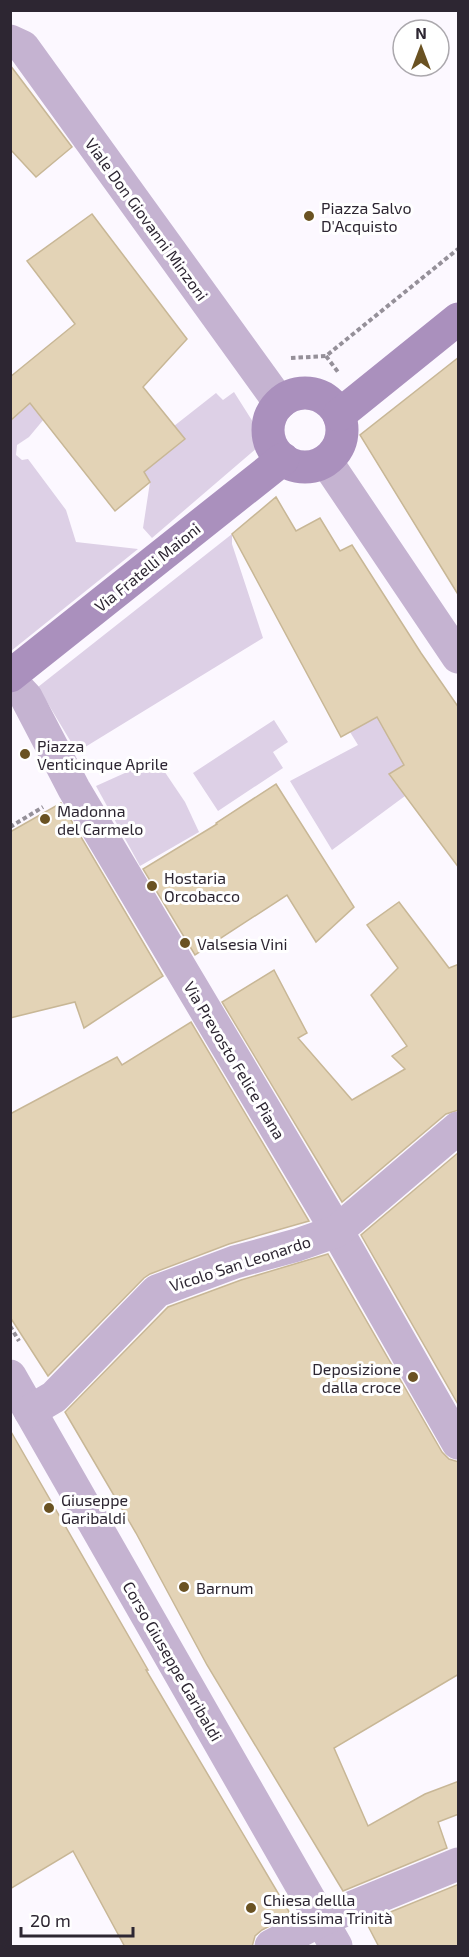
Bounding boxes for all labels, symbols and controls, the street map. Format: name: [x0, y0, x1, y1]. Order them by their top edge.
north arrow: [391, 18, 451, 78]
text: N: [415, 23, 427, 42]
street label: Viale Don Giovanni Minzoni: [82, 134, 212, 304]
place label: Piazza Salvo D'Acquisto: [321, 198, 412, 235]
marker: Piazza Salvo D'Acquisto: [302, 209, 316, 223]
street label: Via Fratelli Maioni: [90, 519, 204, 615]
place label: Piazza Venticinque Aprile: [37, 736, 168, 773]
marker: Piazza Venticinque Aprile: [18, 747, 32, 761]
place label: Madonna del Carmelo: [57, 801, 143, 838]
marker: Madonna del Carmelo: [38, 812, 52, 826]
place label: Hostaria Orcobacco: [164, 868, 240, 905]
marker: Hostaria Orcobacco: [145, 879, 159, 893]
place label: Valsesia Vini: [197, 934, 288, 953]
marker: Valsesia Vini: [178, 936, 192, 950]
street label: Via Prevosto Felice Piana: [180, 978, 290, 1142]
street label: Vicolo San Leonardo: [167, 1231, 313, 1295]
place label: Deposizione dalla croce: [312, 1359, 401, 1396]
marker: Deposizione dalla croce: [406, 1370, 420, 1384]
place label: Giuseppe Garibaldi: [61, 1490, 128, 1527]
marker: Giuseppe Garibaldi: [42, 1501, 56, 1515]
street label: Corso Giuseppe Garibaldi: [120, 1578, 226, 1744]
place label: Barnum: [196, 1578, 254, 1597]
marker: Barnum: [177, 1580, 191, 1594]
place label: Chiesa dellla Santissima Trinità: [263, 1890, 393, 1927]
scale bar: [21, 1900, 134, 1938]
marker: Chiesa dellla Santissima Trinità: [244, 1901, 258, 1915]
text: 20 m: [30, 1909, 71, 1931]

